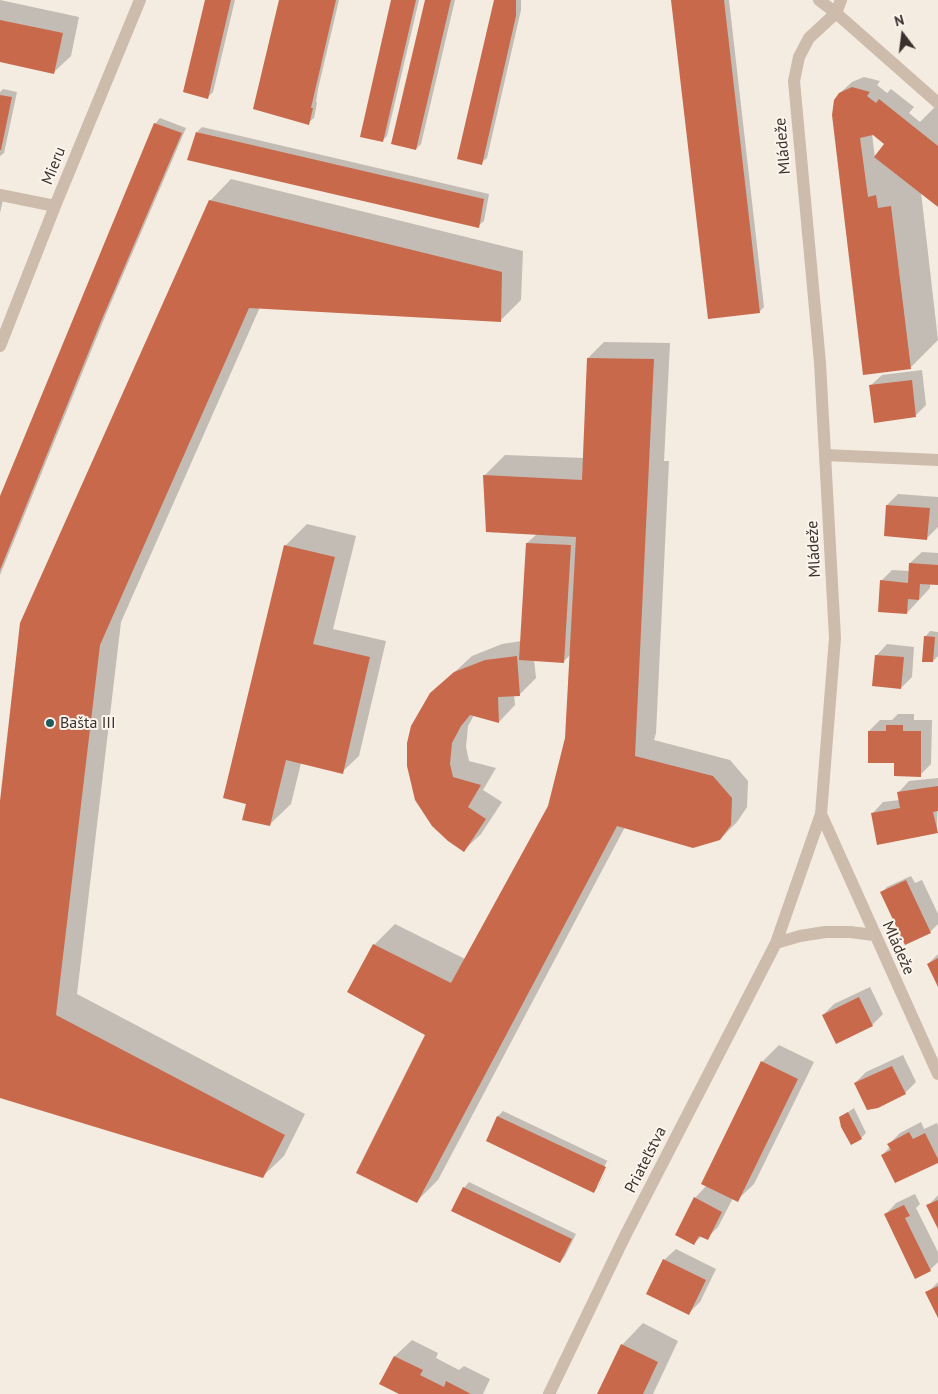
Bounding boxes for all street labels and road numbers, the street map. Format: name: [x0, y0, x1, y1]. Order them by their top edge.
street label: Mládeže: [771, 117, 795, 175]
street label: Mieru: [38, 144, 70, 188]
street label: Mládeže: [803, 520, 825, 578]
street label: Mládeže: [878, 918, 918, 978]
street label: Priateľstva: [621, 1124, 671, 1196]

